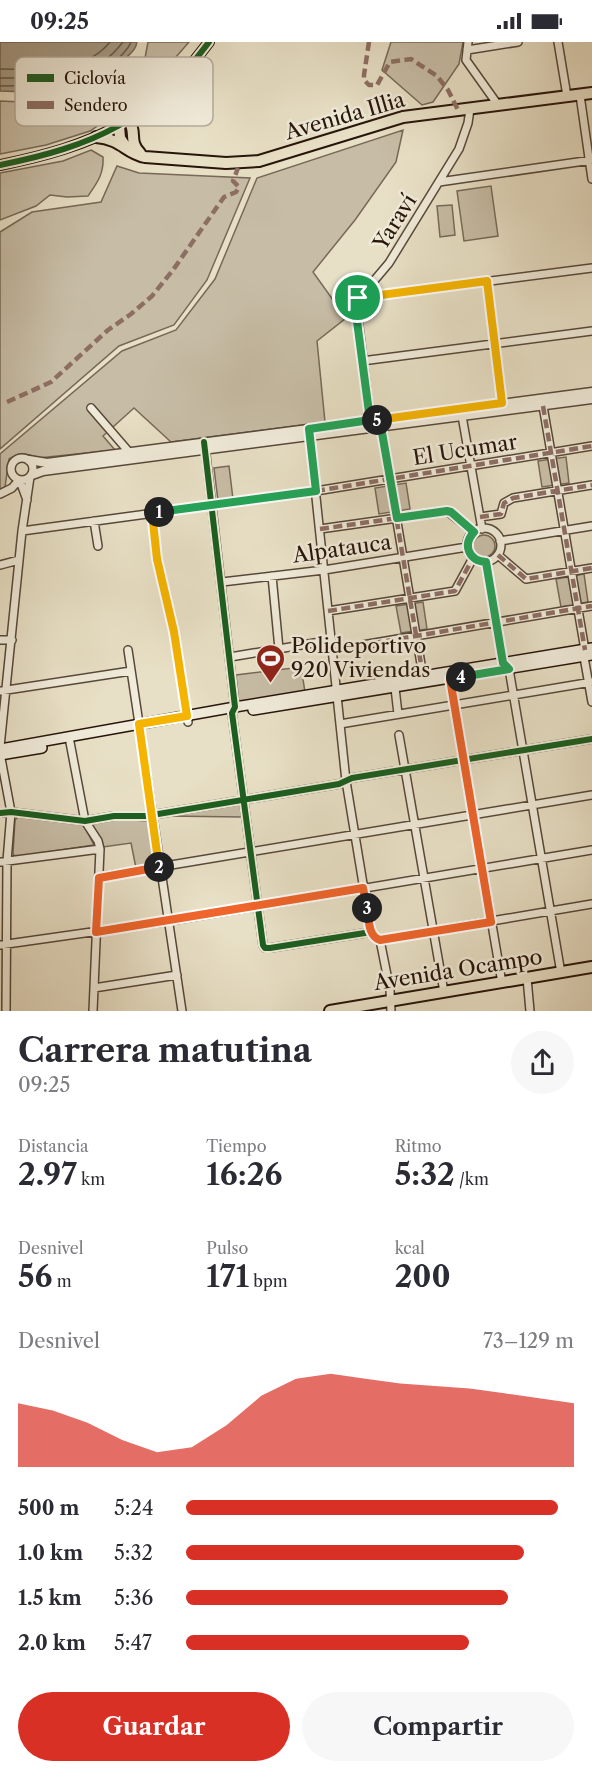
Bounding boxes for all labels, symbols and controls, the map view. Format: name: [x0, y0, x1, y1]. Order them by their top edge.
text: 09:25: [30, 8, 89, 35]
legend: [15, 57, 213, 126]
text: Ciclovía: [64, 68, 126, 88]
street label: Avenida Illia: [281, 86, 409, 145]
text: Sendero: [64, 95, 128, 115]
street label: Yaraví: [367, 189, 421, 255]
pin: [332, 272, 383, 323]
icon: arrive: [341, 281, 374, 314]
pin: 5: [362, 405, 392, 435]
text: 5: [373, 410, 381, 430]
street label: El Ucumar: [411, 429, 519, 470]
pin: 1: [144, 497, 174, 527]
text: 1: [155, 502, 163, 522]
street label: Alpatauca: [290, 529, 394, 568]
place label: Polideportivo 920 Viviendas: [291, 633, 430, 682]
sports icon: Polideportivo 920 Viviendas: [254, 642, 286, 684]
pin: 4: [446, 662, 476, 692]
text: 4: [456, 667, 466, 687]
pin: 2: [144, 852, 174, 882]
text: 2: [154, 857, 164, 877]
pin: 3: [352, 893, 382, 923]
text: 3: [362, 898, 372, 918]
street label: Avenida Ocampo: [371, 944, 544, 995]
text: Carrera matutina: [18, 1030, 312, 1071]
button: share: [511, 1031, 574, 1094]
text: 09:25: [18, 1073, 70, 1097]
text: Distancia: [18, 1136, 89, 1156]
text: Tiempo: [206, 1136, 266, 1156]
text: Ritmo: [395, 1136, 442, 1156]
text: 2.97: [18, 1156, 77, 1193]
text: 16:26: [206, 1156, 282, 1193]
text: 5:32: [395, 1156, 455, 1193]
text: km: [77, 1169, 105, 1189]
text: /km: [455, 1169, 489, 1189]
text: Desnivel: [18, 1238, 84, 1258]
text: Pulso: [206, 1238, 248, 1258]
text: kcal: [395, 1238, 425, 1258]
text: 56: [18, 1258, 53, 1295]
text: 171: [206, 1258, 249, 1295]
text: 200: [395, 1258, 451, 1295]
text: m: [53, 1271, 72, 1291]
text: bpm: [249, 1271, 288, 1291]
text: Desnivel: [18, 1329, 100, 1353]
text: 73–129 m: [483, 1329, 574, 1353]
text: 500 m: [18, 1496, 79, 1520]
text: 5:24: [114, 1496, 154, 1520]
text: 1.0 km: [18, 1541, 83, 1565]
text: 5:32: [114, 1541, 153, 1565]
text: 1.5 km: [18, 1586, 82, 1610]
text: 5:36: [114, 1586, 153, 1610]
text: 2.0 km: [18, 1631, 86, 1655]
text: 5:47: [114, 1631, 152, 1655]
button: Guardar: [18, 1692, 290, 1761]
button: Compartir: [302, 1692, 574, 1761]

